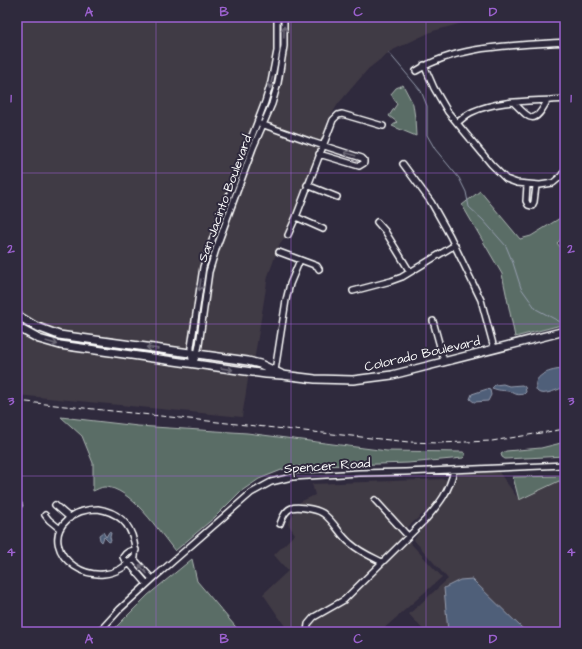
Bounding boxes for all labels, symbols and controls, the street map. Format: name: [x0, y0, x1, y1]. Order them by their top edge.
text: A: [85, 3, 94, 21]
text: B: [219, 3, 229, 21]
text: C: [353, 3, 363, 21]
text: D: [489, 3, 498, 21]
one-way arrow: [280, 26, 288, 39]
one-way arrow: [266, 77, 274, 90]
text: 1: [10, 89, 12, 107]
text: 1: [570, 89, 572, 107]
street label: San Jacinto Boulevard: [194, 132, 256, 264]
one-way arrow: [344, 150, 357, 157]
text: 2: [6, 240, 15, 258]
text: 2: [566, 240, 575, 258]
one-way arrow: [196, 278, 204, 291]
street label: Colorado Boulevard: [363, 332, 482, 376]
one-way arrow: [45, 340, 58, 347]
one-way arrow: [146, 344, 159, 352]
one-way arrow: [220, 365, 233, 373]
text: 3: [7, 392, 15, 410]
text: 3: [567, 392, 575, 410]
street label: Spencer Road: [283, 454, 371, 478]
text: 4: [7, 543, 16, 561]
text: 4: [567, 543, 576, 561]
one-way arrow: [138, 564, 147, 574]
text: A: [85, 630, 94, 648]
text: B: [219, 630, 229, 648]
text: C: [353, 630, 363, 648]
text: D: [489, 630, 498, 648]

